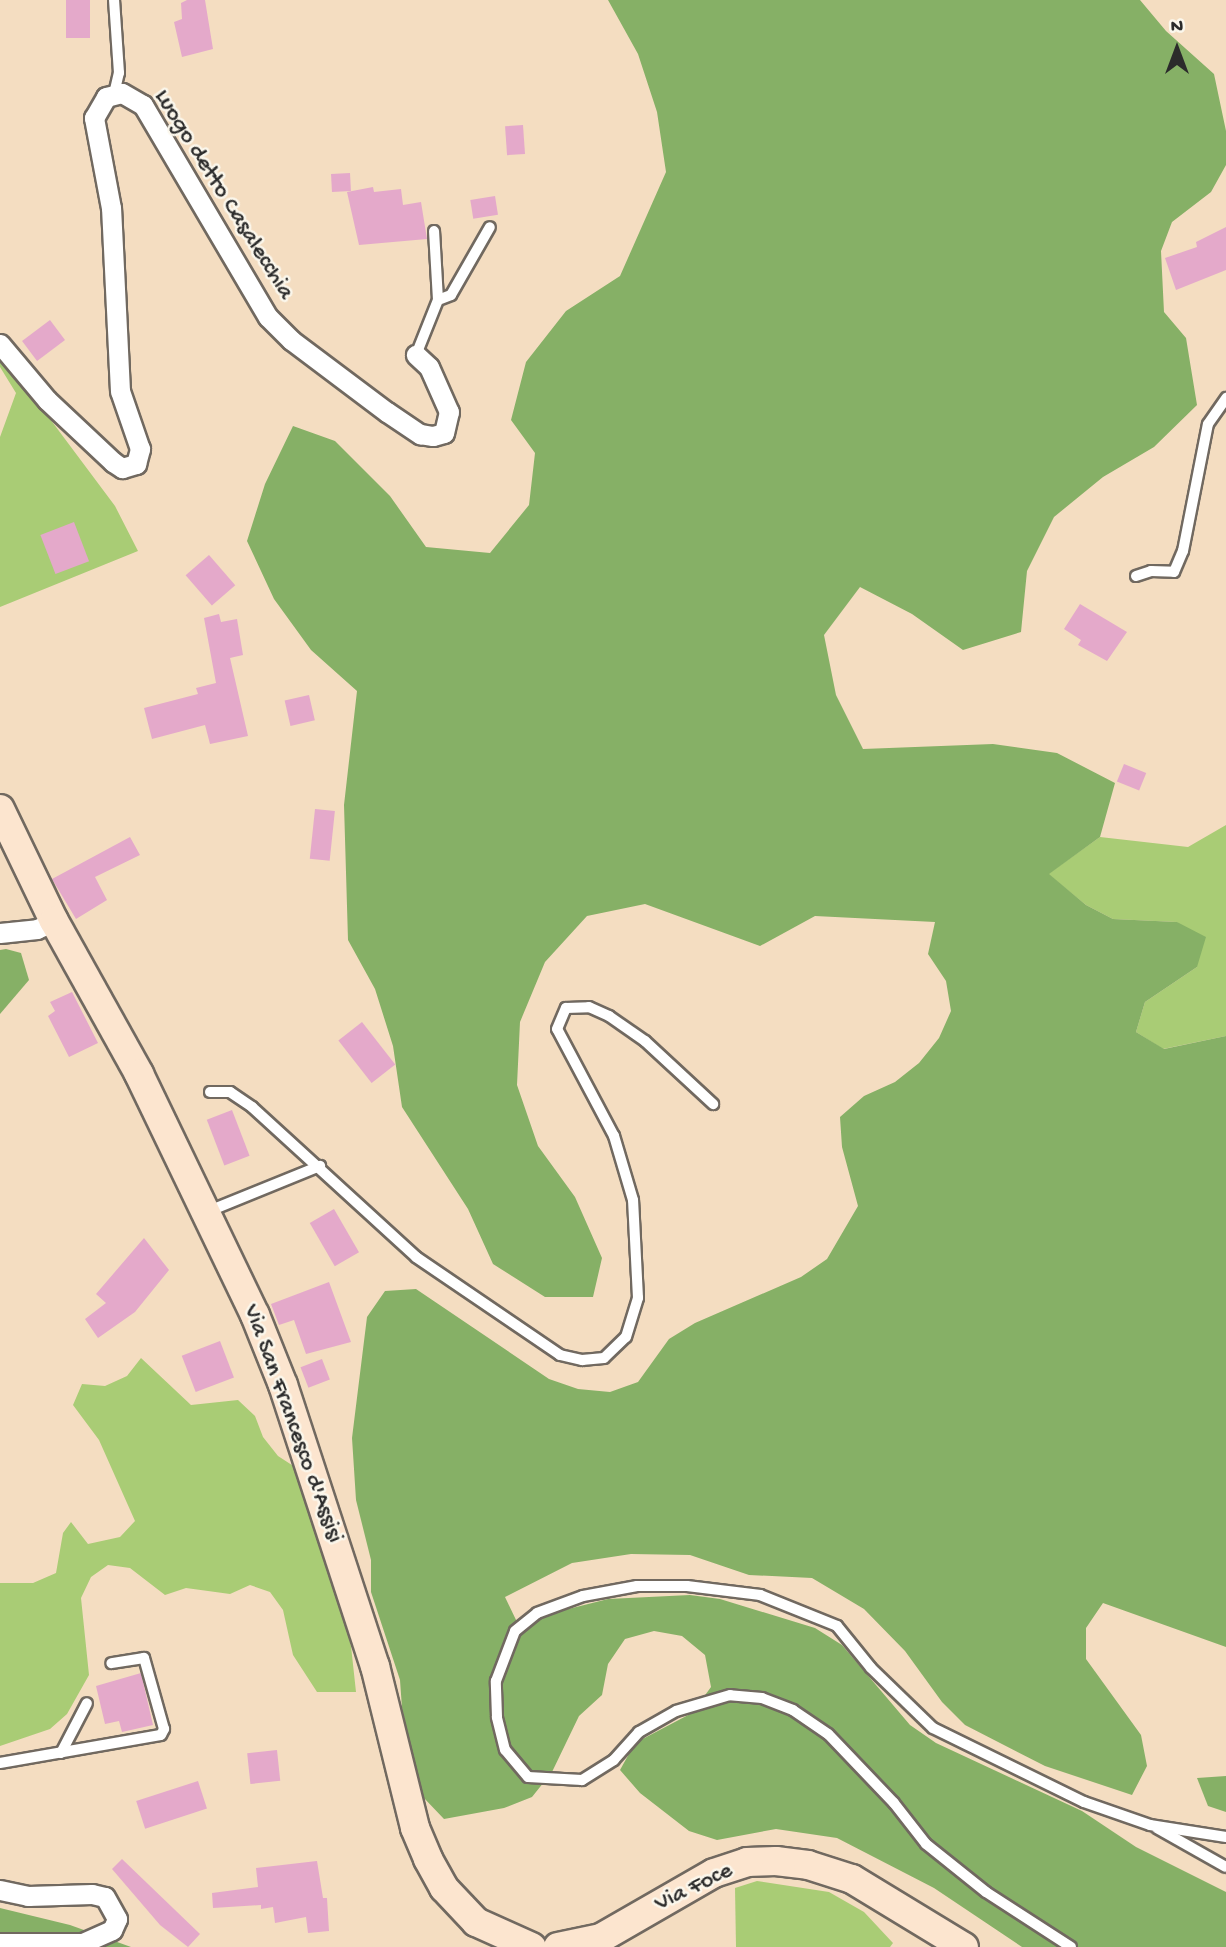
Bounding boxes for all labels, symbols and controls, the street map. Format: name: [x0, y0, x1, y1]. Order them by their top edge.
north arrow: [1142, 14, 1212, 84]
text: N: [1171, 16, 1183, 39]
street label: Luogo detto Casalecchia: [147, 85, 299, 305]
street label: Via San Francesco d'Assisi: [235, 1301, 349, 1547]
street label: Via Foce: [650, 1857, 738, 1919]

